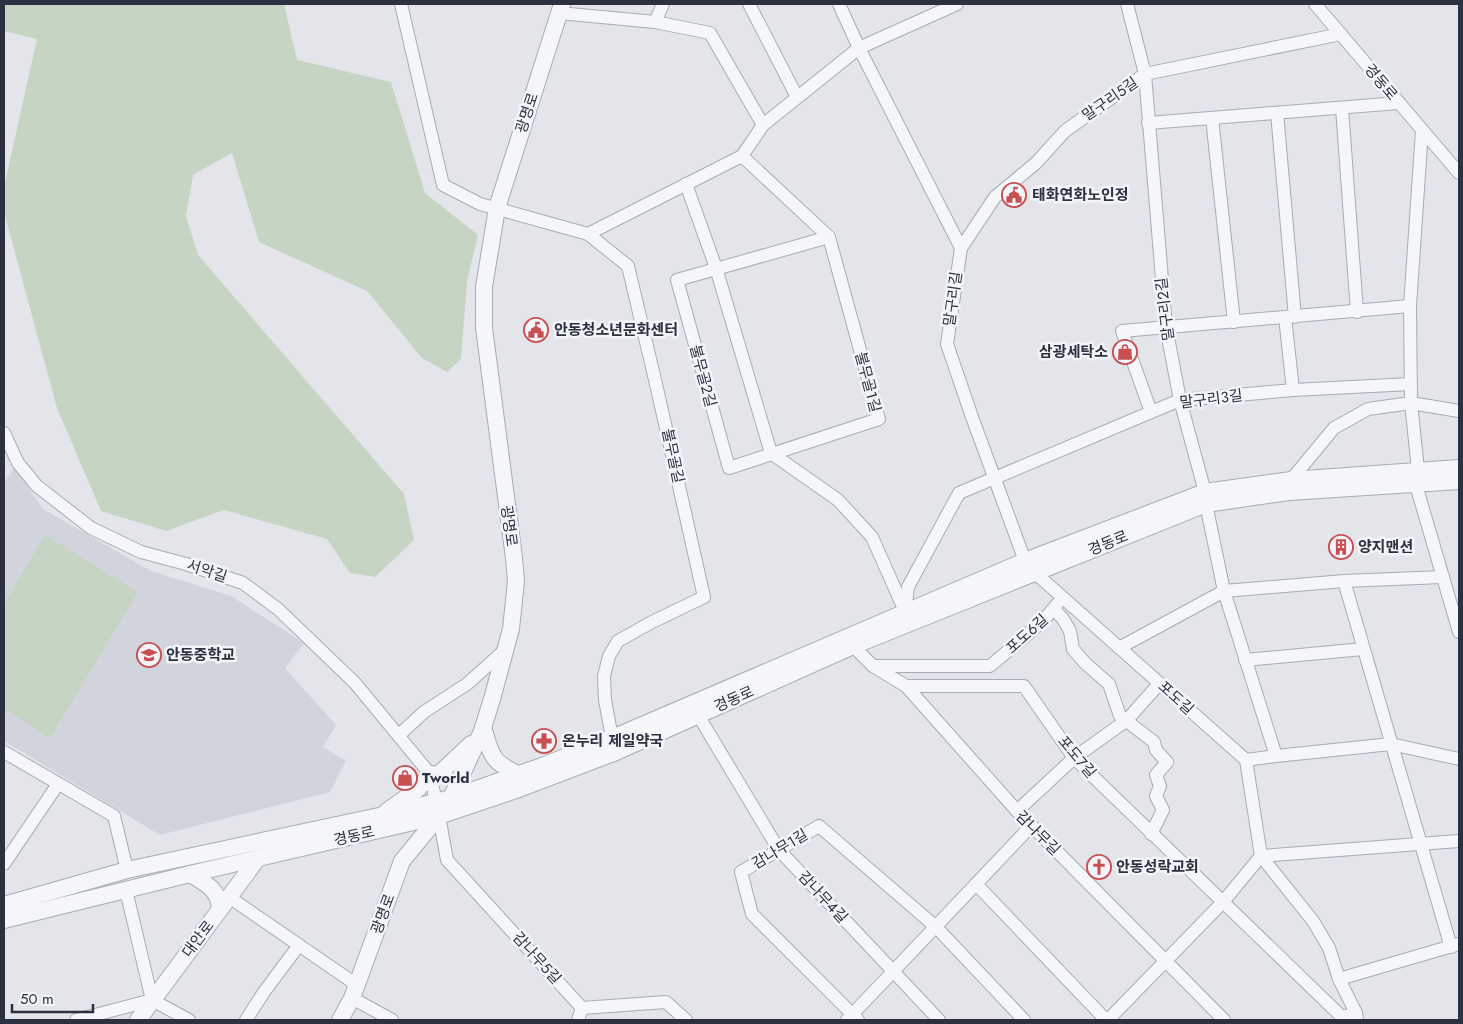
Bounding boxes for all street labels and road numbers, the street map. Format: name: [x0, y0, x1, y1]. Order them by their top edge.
street label: 경동로: [1359, 59, 1403, 105]
street label: 말구리5길: [1078, 72, 1142, 126]
street label: 광명로: [510, 90, 544, 136]
street label: 말구리길: [938, 270, 968, 328]
street label: 말구리2길: [1150, 276, 1180, 342]
street label: 불무골2길: [684, 342, 722, 410]
street label: 불무골1길: [849, 349, 887, 415]
street label: 말구리3길: [1178, 384, 1244, 414]
street label: 불무골길: [657, 427, 689, 485]
street label: 광명로: [495, 504, 523, 548]
street label: 경동로: [1085, 525, 1131, 561]
street label: 서악길: [184, 554, 230, 588]
street label: 포도6길: [1001, 609, 1053, 659]
street label: 포도길: [1153, 676, 1199, 720]
street label: 경동로: [711, 681, 757, 717]
street label: 포도7길: [1053, 731, 1101, 783]
street label: 감나무길: [1011, 806, 1065, 860]
street label: 경동로: [331, 821, 377, 851]
street label: 감나무1길: [748, 824, 812, 874]
street label: 감나무4길: [793, 866, 853, 928]
street label: 광명로: [366, 891, 400, 937]
street label: 대안로: [177, 916, 219, 962]
street label: 감나무5길: [508, 927, 566, 989]

